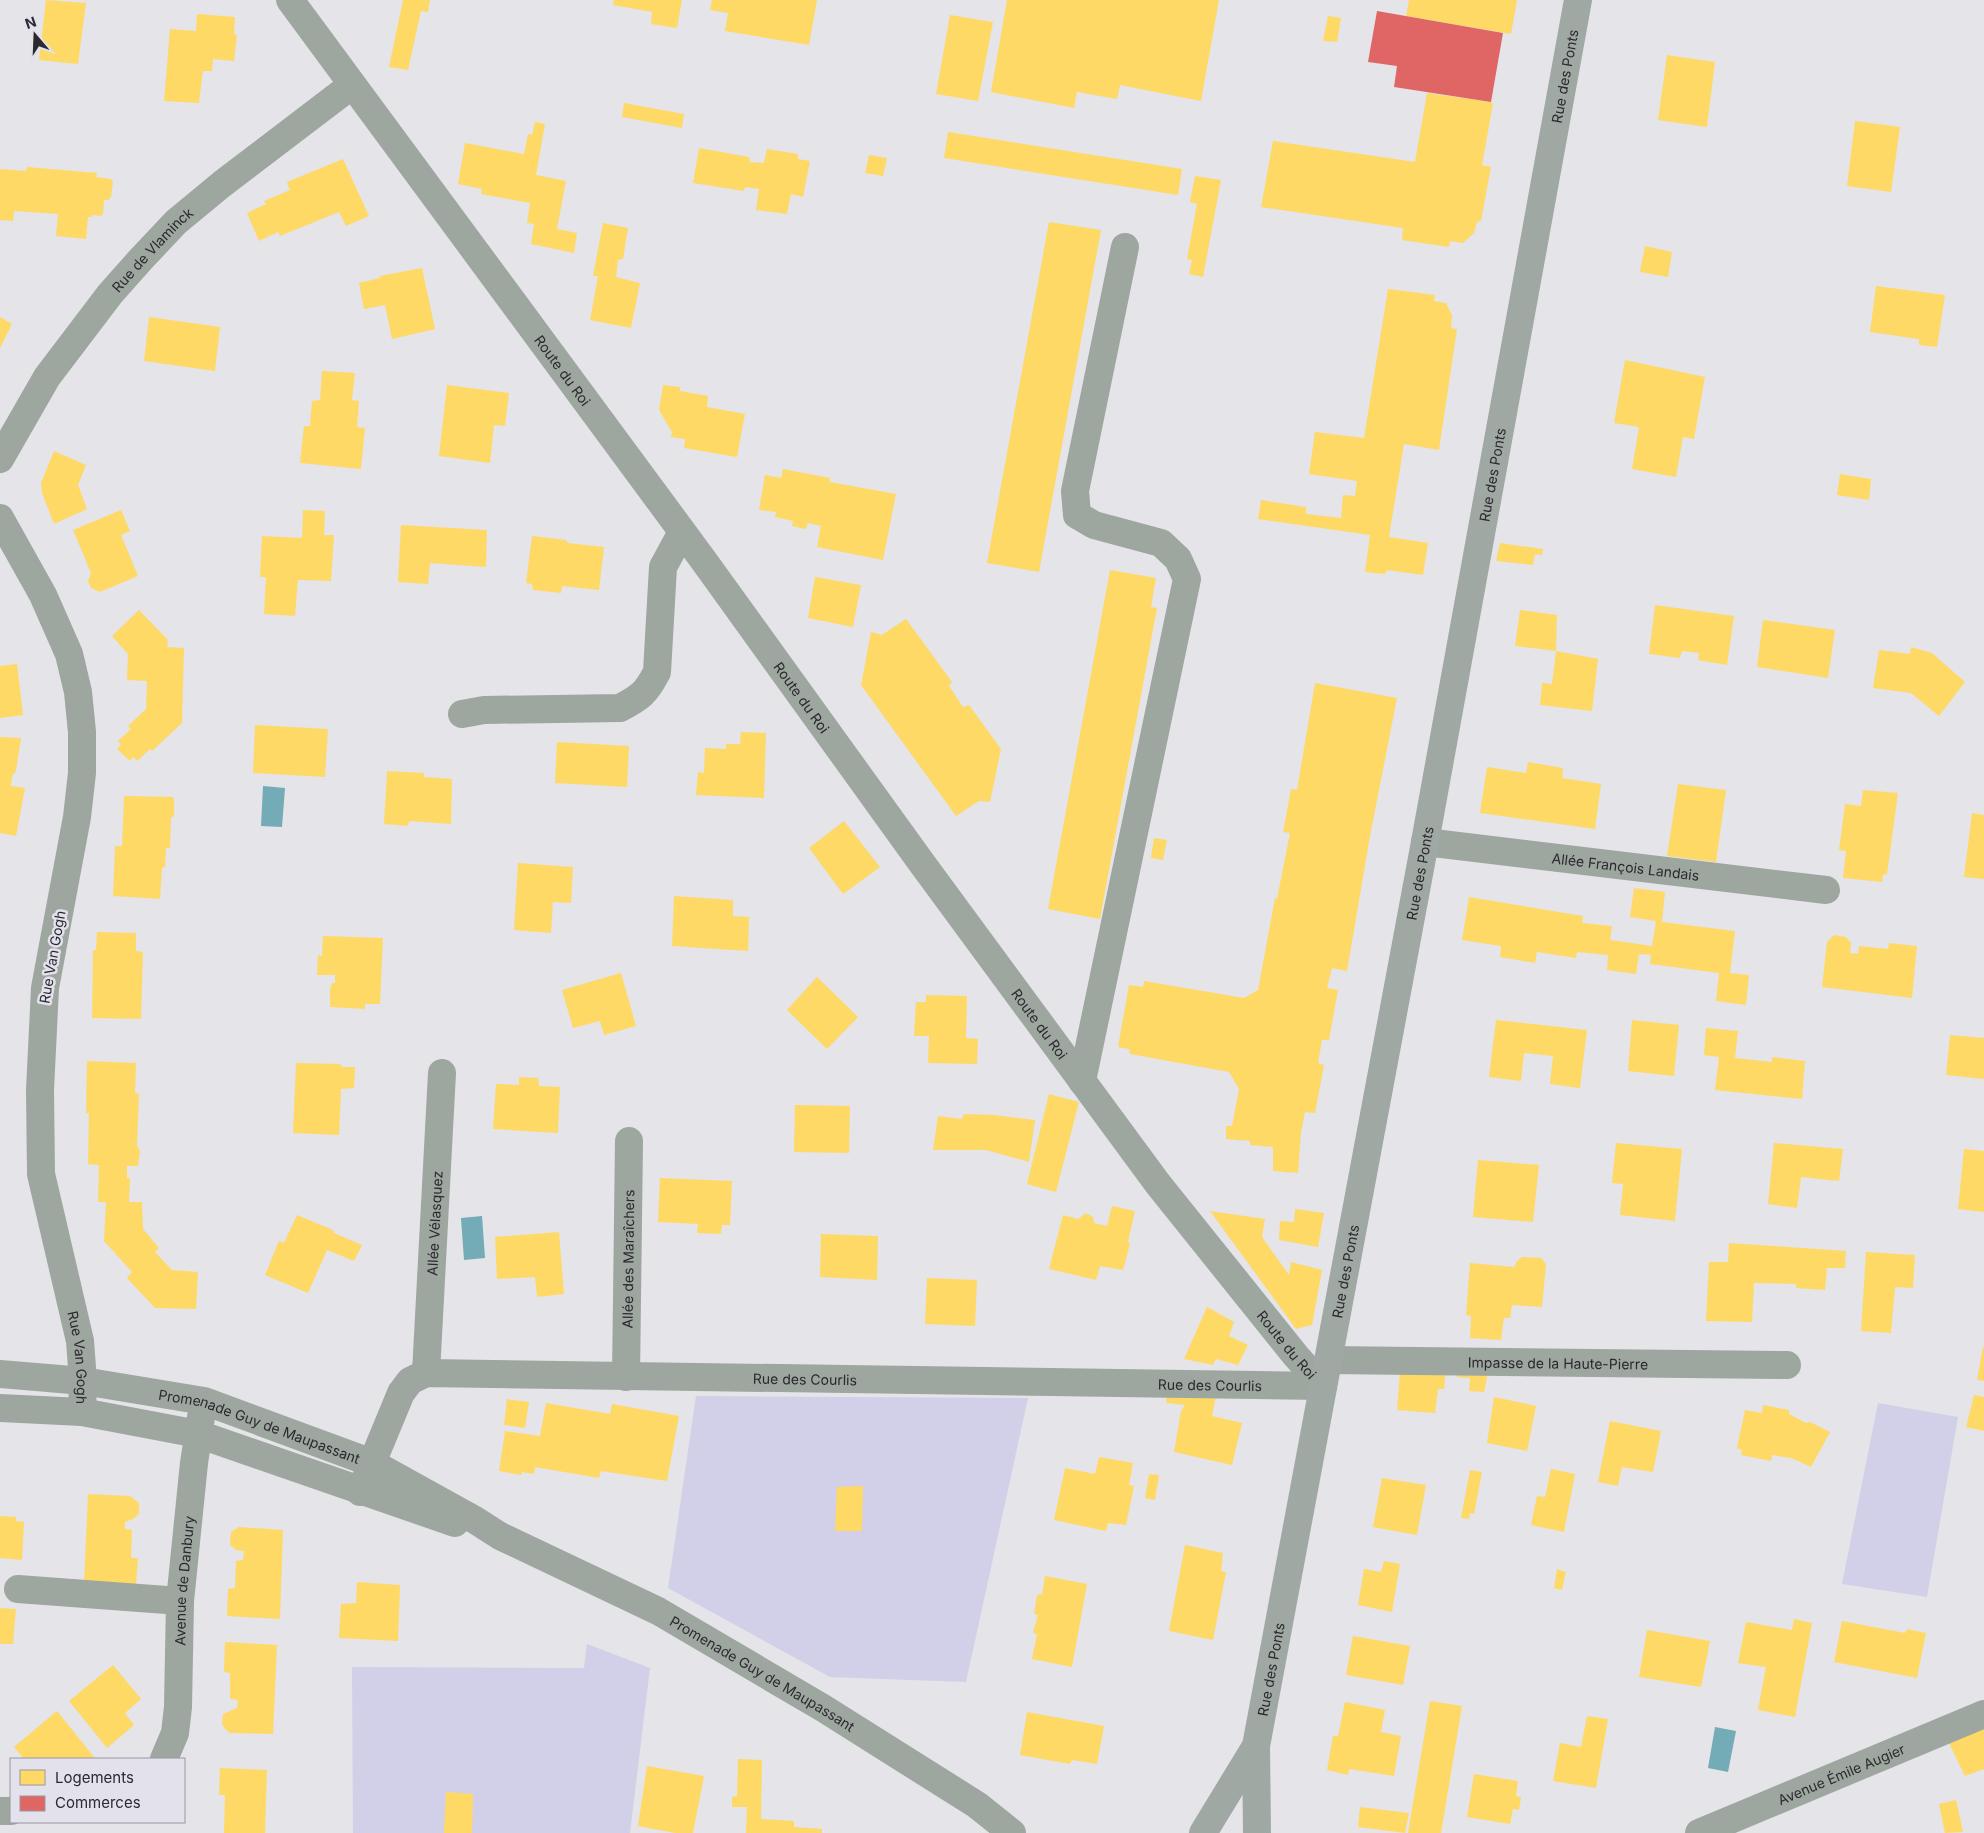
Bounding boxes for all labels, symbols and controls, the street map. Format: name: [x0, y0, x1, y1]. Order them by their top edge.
north arrow: [10, 10, 60, 60]
text: N: [23, 12, 38, 32]
street label: Rue des Ponts: [1547, 28, 1581, 124]
street label: Rue de Vlaminck: [108, 203, 196, 295]
street label: Route du Roi: [532, 331, 595, 409]
street label: Rue des Ponts: [1475, 426, 1509, 523]
street label: Route du Roi: [771, 658, 833, 736]
street label: Rue des Ponts: [1402, 825, 1436, 921]
street label: Allée François Landais: [1551, 849, 1700, 883]
street label: Rue Van Gogh: [35, 909, 69, 1005]
street label: Route du Roi: [1008, 985, 1072, 1062]
street label: Allée Vélasquez: [423, 1170, 445, 1276]
street label: Allée des Maraîchers: [618, 1189, 637, 1329]
street label: Rue des Ponts: [1328, 1223, 1362, 1319]
street label: Route du Roi: [1254, 1307, 1320, 1382]
street label: Rue Van Gogh: [65, 1309, 92, 1404]
street label: Impasse de la Haute-Pierre: [1468, 1353, 1648, 1372]
street label: Rue des Courlis: [753, 1369, 857, 1388]
street label: Rue des Courlis: [1158, 1375, 1262, 1394]
street label: Promenade Guy de Maupassant: [157, 1385, 363, 1467]
street label: Avenue de Danbury: [171, 1515, 197, 1646]
street label: Promenade Guy de Maupassant: [667, 1612, 859, 1735]
street label: Rue des Ponts: [1253, 1621, 1287, 1718]
street label: Avenue Émile Augier: [1775, 1740, 1907, 1808]
legend: [10, 1758, 185, 1823]
text: Logements: [55, 1768, 134, 1787]
text: Commerces: [55, 1793, 141, 1812]

